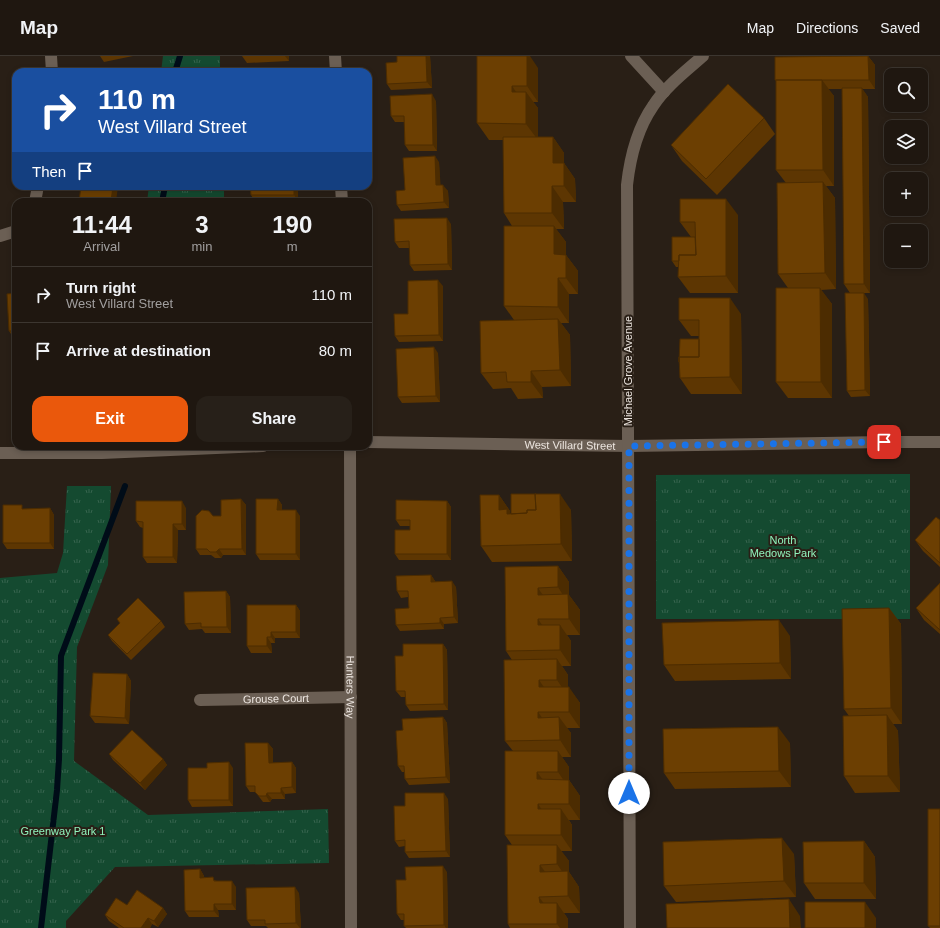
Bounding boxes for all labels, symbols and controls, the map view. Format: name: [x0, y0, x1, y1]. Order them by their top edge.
text: Map: [20, 17, 58, 38]
text: Map: [747, 20, 774, 36]
text: Directions: [796, 20, 858, 36]
text: Saved: [880, 20, 920, 36]
map controls: [884, 68, 928, 268]
button: search: [884, 68, 928, 112]
icon: right: [32, 84, 84, 136]
text: 110 m: [98, 84, 176, 115]
text: West Villard Street: [98, 117, 246, 137]
button: layers: [884, 120, 928, 164]
icon: arrive: [74, 160, 96, 182]
text: Then: [32, 163, 66, 180]
button: +: [884, 172, 928, 216]
text: 11:44: [72, 211, 132, 238]
text: 3: [195, 211, 209, 238]
text: 190: [272, 211, 312, 238]
button: −: [884, 224, 928, 268]
text: Arrival: [83, 239, 120, 254]
text: min: [192, 239, 212, 254]
text: m: [287, 239, 298, 254]
text: Turn right: [66, 279, 136, 296]
icon: right: [32, 284, 54, 306]
text: 110 m: [311, 286, 352, 303]
text: West Villard Street: [66, 296, 173, 311]
street label: Michael Grove Avenue: [622, 316, 634, 426]
icon: arrive: [32, 340, 54, 362]
text: Arrive at destination: [66, 342, 211, 359]
text: 80 m: [319, 342, 352, 359]
button: Exit: [32, 396, 188, 442]
button: Share: [196, 396, 352, 442]
pin: [867, 425, 901, 459]
icon: arrive: [873, 431, 895, 453]
street label: West Villard Street: [524, 438, 615, 452]
park label: North Medows Park: [750, 534, 817, 559]
street label: Hunters Way: [344, 655, 357, 719]
street label: Grouse Court: [243, 692, 309, 705]
position arrow: [608, 772, 650, 814]
park label: Greenway Park 1: [21, 825, 105, 837]

